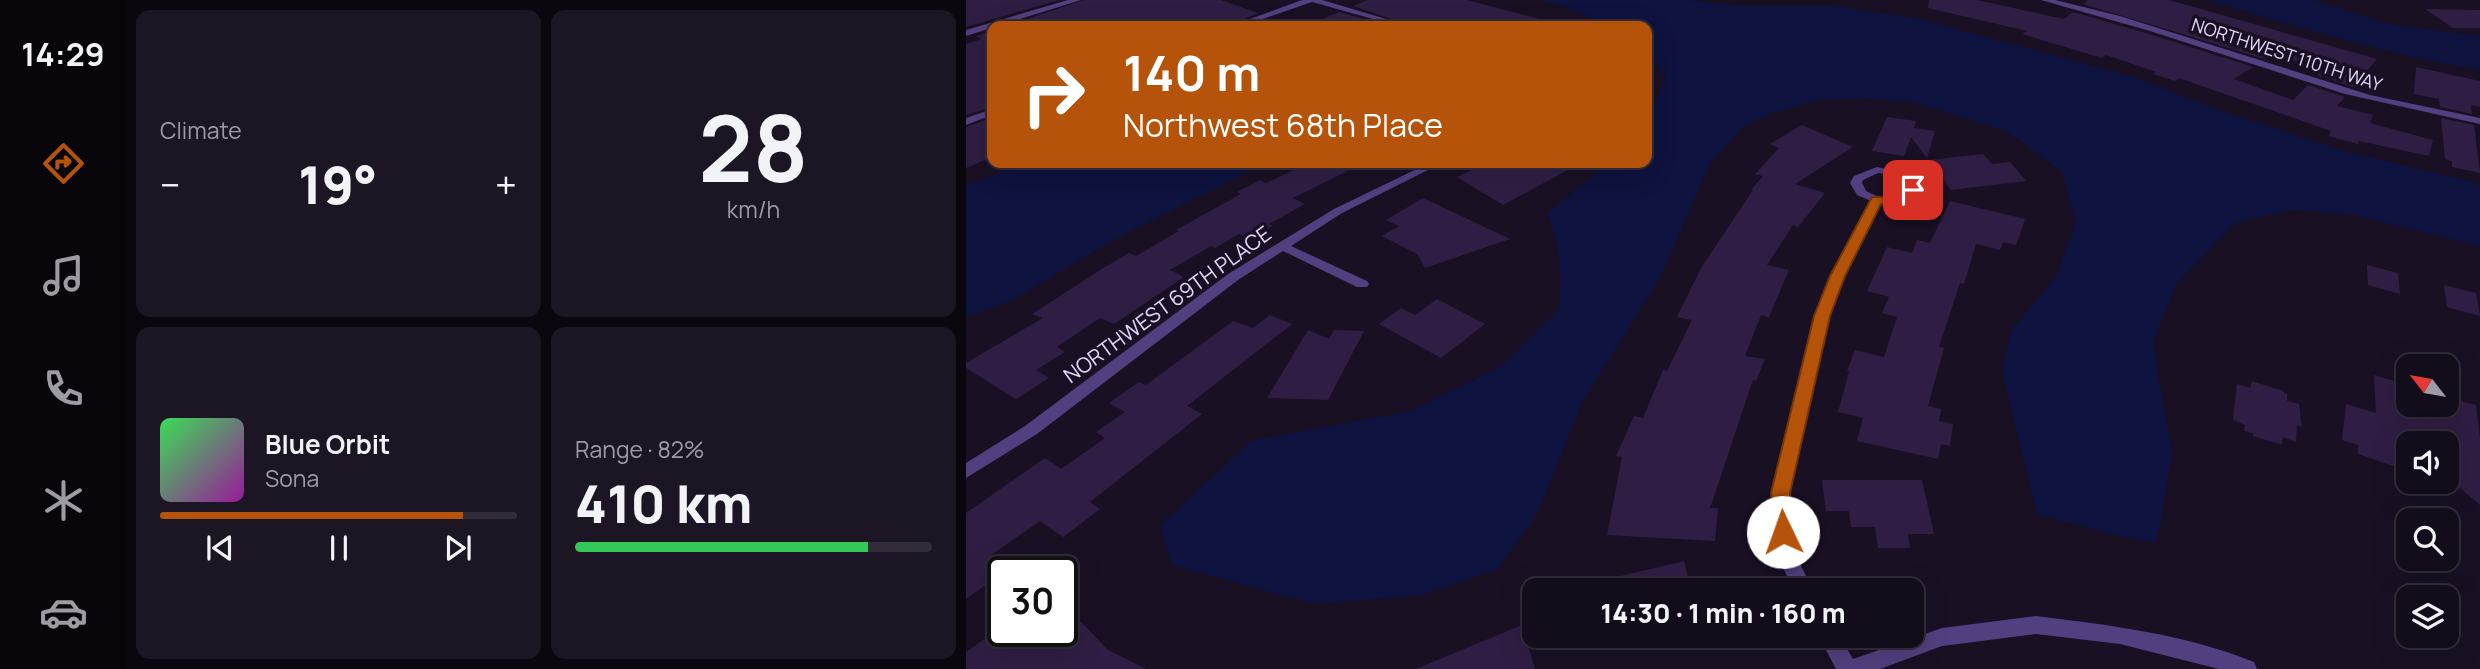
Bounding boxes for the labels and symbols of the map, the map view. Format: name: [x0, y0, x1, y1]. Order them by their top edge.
street label: NORTHWEST 110TH WAY: [2189, 12, 2386, 96]
pin: [1883, 160, 1943, 220]
street label: NORTHWEST 69TH PLACE: [1058, 219, 1276, 389]
north arrow: [2396, 354, 2459, 416]
position arrow: [1746, 495, 1820, 569]
speed limit sign: 30: [987, 556, 1078, 647]

